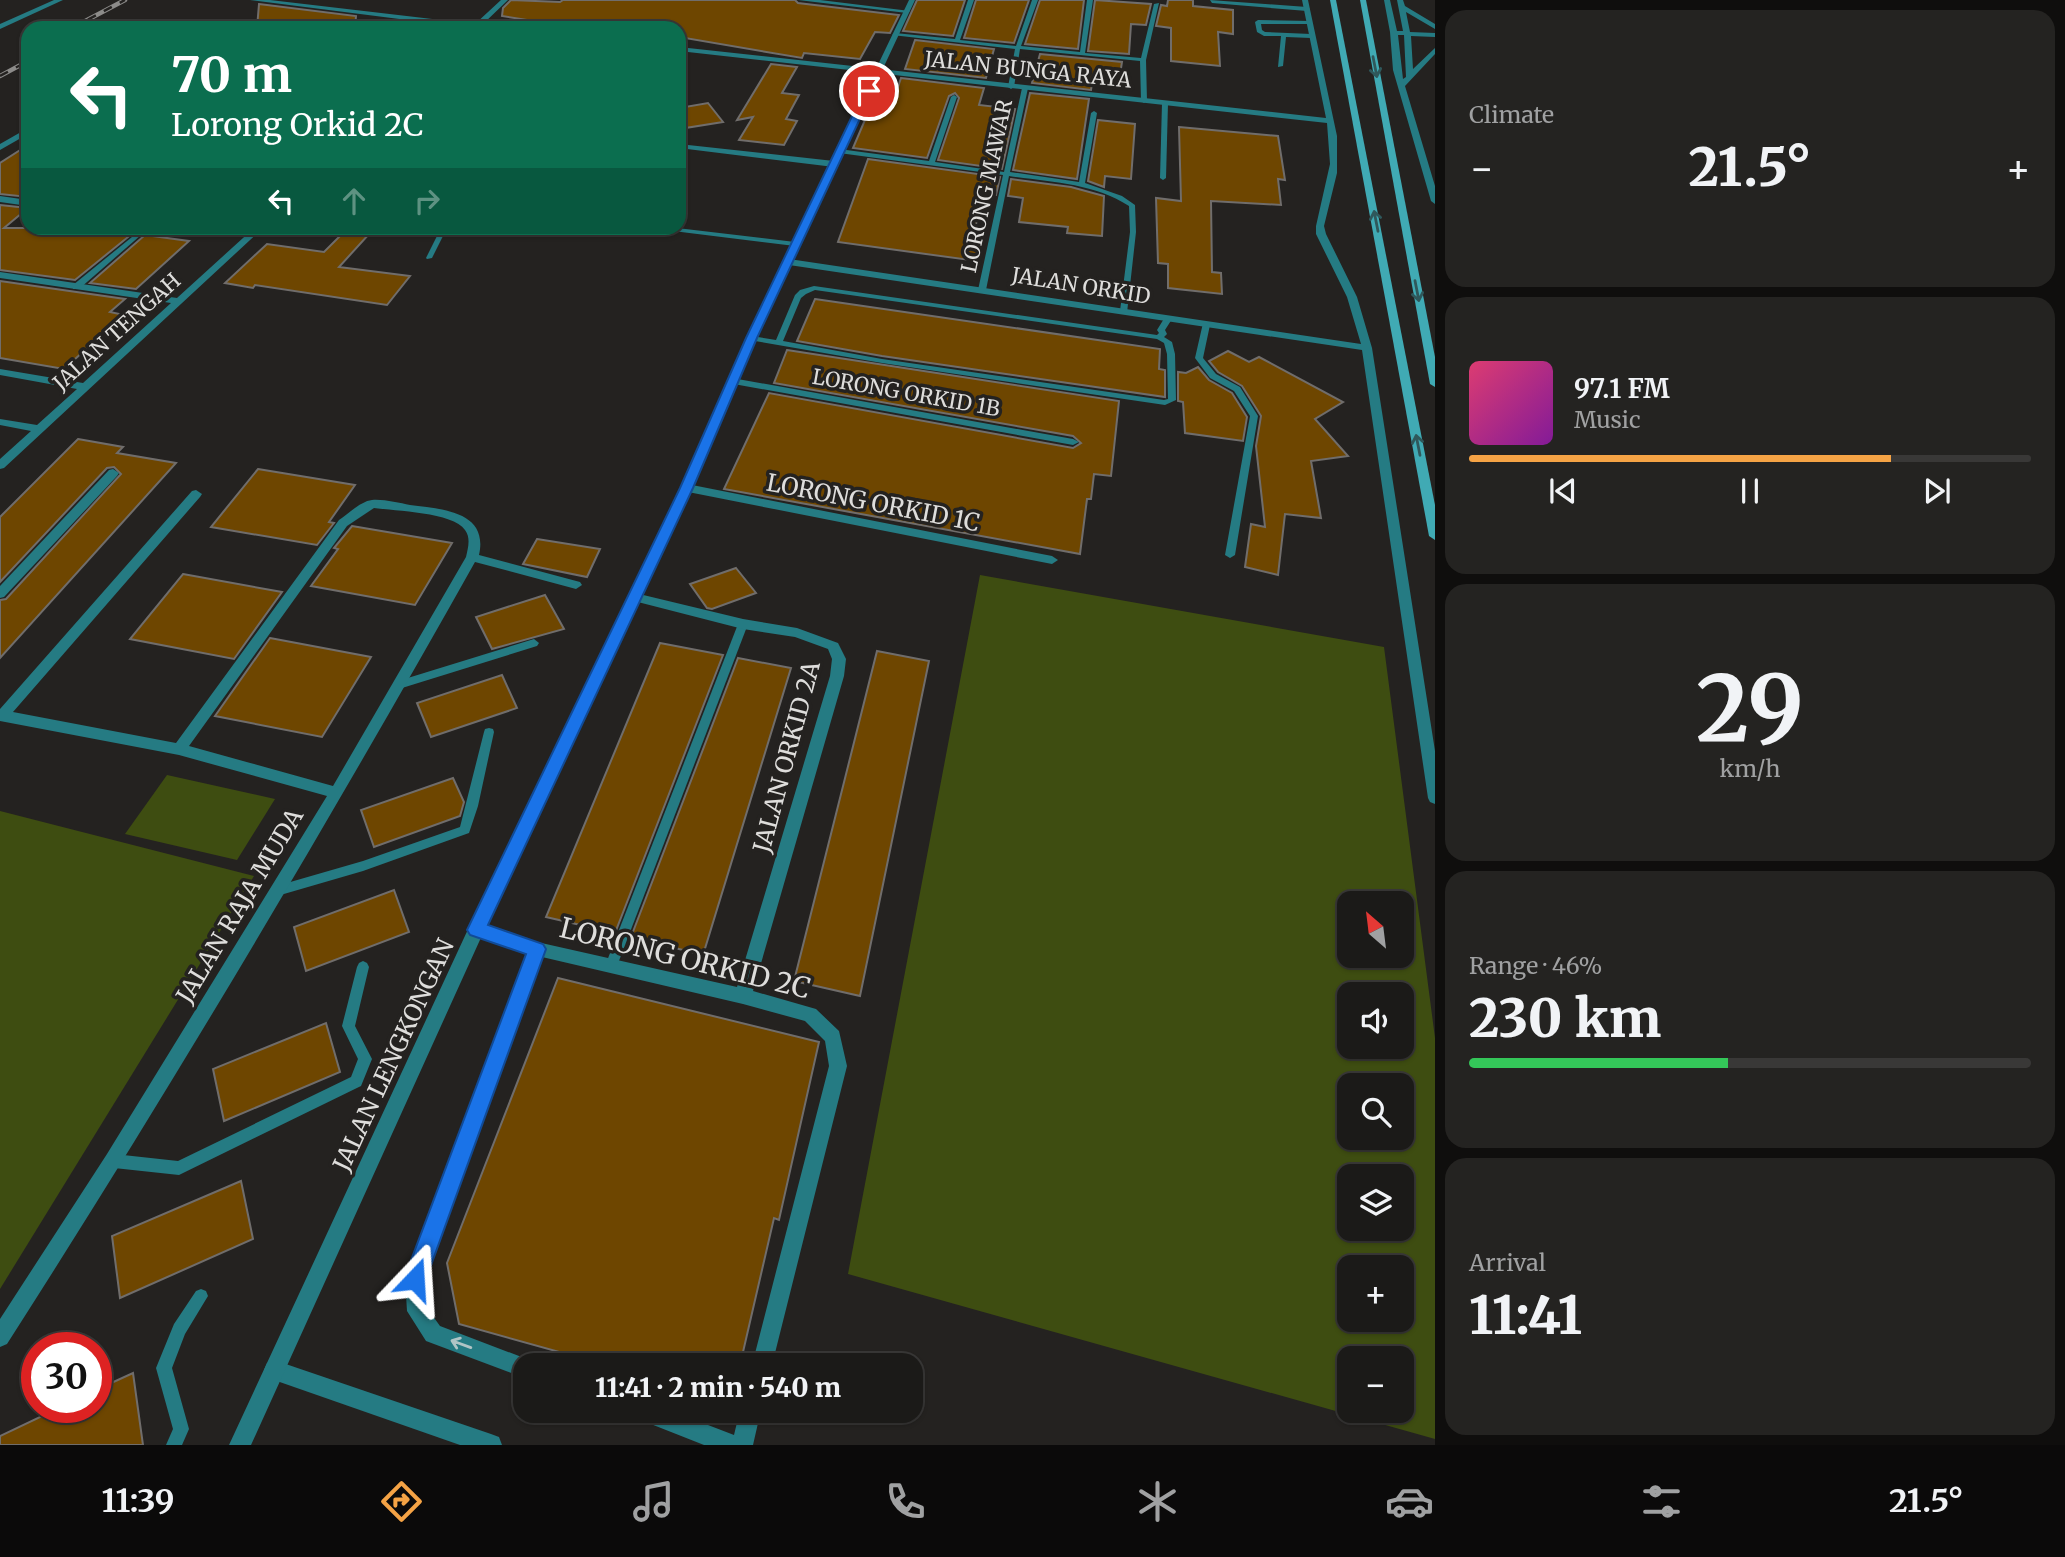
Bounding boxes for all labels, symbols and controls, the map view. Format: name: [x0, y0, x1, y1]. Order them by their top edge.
text: 70 m: [171, 44, 292, 105]
street label: JALAN BUNGA RAYA: [922, 45, 1133, 94]
icon: left: [56, 49, 147, 140]
one-way arrow: [1369, 55, 1382, 78]
pin: [839, 61, 899, 121]
icon: arrive: [850, 72, 888, 110]
street label: LORONG MAWAR: [955, 97, 1018, 275]
text: Climate: [1469, 100, 1554, 129]
text: Lorong Orkid 2C: [171, 105, 424, 145]
text: 21.5°: [1689, 135, 1811, 200]
text: −: [1469, 145, 1494, 192]
text: +: [2006, 145, 2031, 192]
icon: left: [262, 182, 300, 220]
icon: ahead: [335, 182, 373, 220]
icon: right: [408, 182, 446, 220]
one-way arrow: [1369, 210, 1382, 233]
street label: JALAN ORKID: [1009, 261, 1152, 310]
street label: JALAN TENGAH: [46, 267, 186, 397]
one-way arrow: [1411, 279, 1424, 302]
street label: LORONG ORKID 1B: [810, 363, 1002, 422]
text: 97.1 FM: [1574, 372, 1670, 405]
text: Music: [1574, 405, 1641, 434]
one-way arrow: [1411, 434, 1424, 457]
street label: LORONG ORKID 1C: [764, 467, 982, 538]
icon: previous: [1544, 472, 1582, 510]
icon: pause: [1731, 472, 1769, 510]
icon: next: [1918, 472, 1956, 510]
text: 29: [1696, 651, 1804, 766]
street label: JALAN ORKID 2A: [746, 657, 827, 857]
text: km/h: [1720, 754, 1780, 783]
street label: JALAN RAJA MUDA: [169, 802, 311, 1010]
north arrow: [1337, 891, 1414, 968]
map controls: [1337, 891, 1414, 1423]
street label: LORONG ORKID 2C: [556, 909, 814, 1007]
street label: JALAN LENGKONGAN: [326, 933, 461, 1177]
text: Range · 46%: [1469, 951, 1602, 980]
button: sound: [1337, 982, 1414, 1059]
text: 230 km: [1469, 986, 1661, 1051]
button: search: [1337, 1073, 1414, 1150]
button: layers: [1337, 1164, 1414, 1241]
position arrow: [378, 1242, 452, 1316]
text: Arrival: [1469, 1248, 1546, 1277]
button: +: [1337, 1255, 1414, 1332]
text: 11:41: [1469, 1283, 1582, 1348]
speed limit sign: 30: [21, 1332, 112, 1423]
one-way arrow: [451, 1337, 473, 1349]
button: −: [1337, 1346, 1414, 1423]
text: 11:41 · 2 min · 540 m: [595, 1371, 841, 1404]
icon: directions: [377, 1477, 426, 1526]
icon: music: [629, 1477, 678, 1526]
icon: phone: [881, 1477, 930, 1526]
icon: climate: [1133, 1477, 1182, 1526]
icon: car: [1385, 1477, 1434, 1526]
icon: filters: [1637, 1477, 1686, 1526]
text: 11:39: [101, 1481, 175, 1521]
text: 21.5°: [1889, 1481, 1964, 1521]

